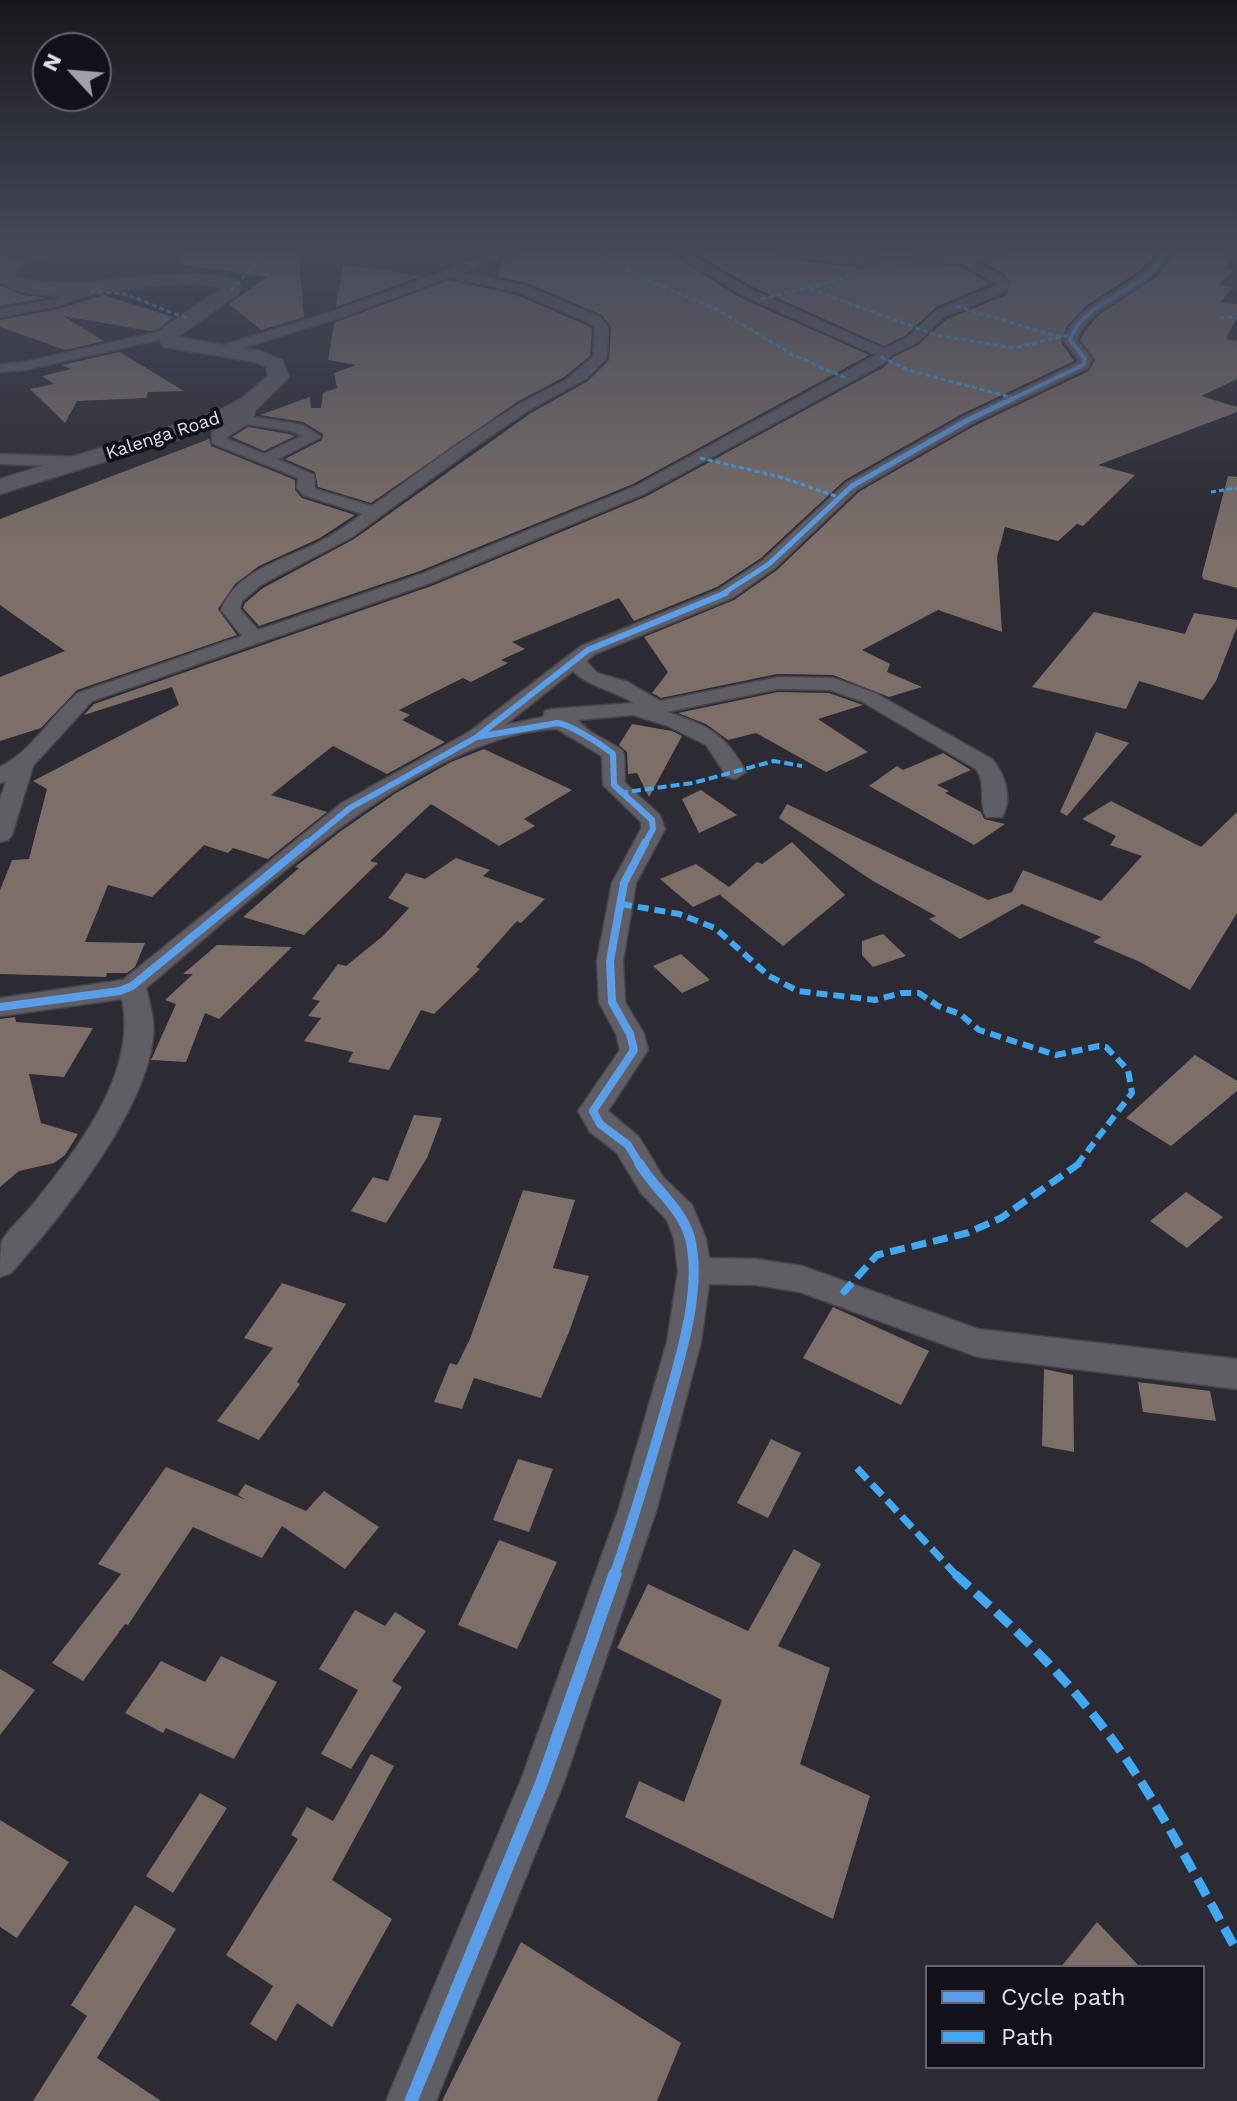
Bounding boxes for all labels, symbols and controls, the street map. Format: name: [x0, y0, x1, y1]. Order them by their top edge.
north arrow: [32, 32, 112, 112]
text: N: [37, 49, 67, 75]
street label: Kalenga Road: [103, 407, 223, 465]
legend: [925, 1965, 1205, 2069]
text: Cycle path: [1001, 1983, 1126, 2011]
text: Path: [1001, 2023, 1054, 2051]

